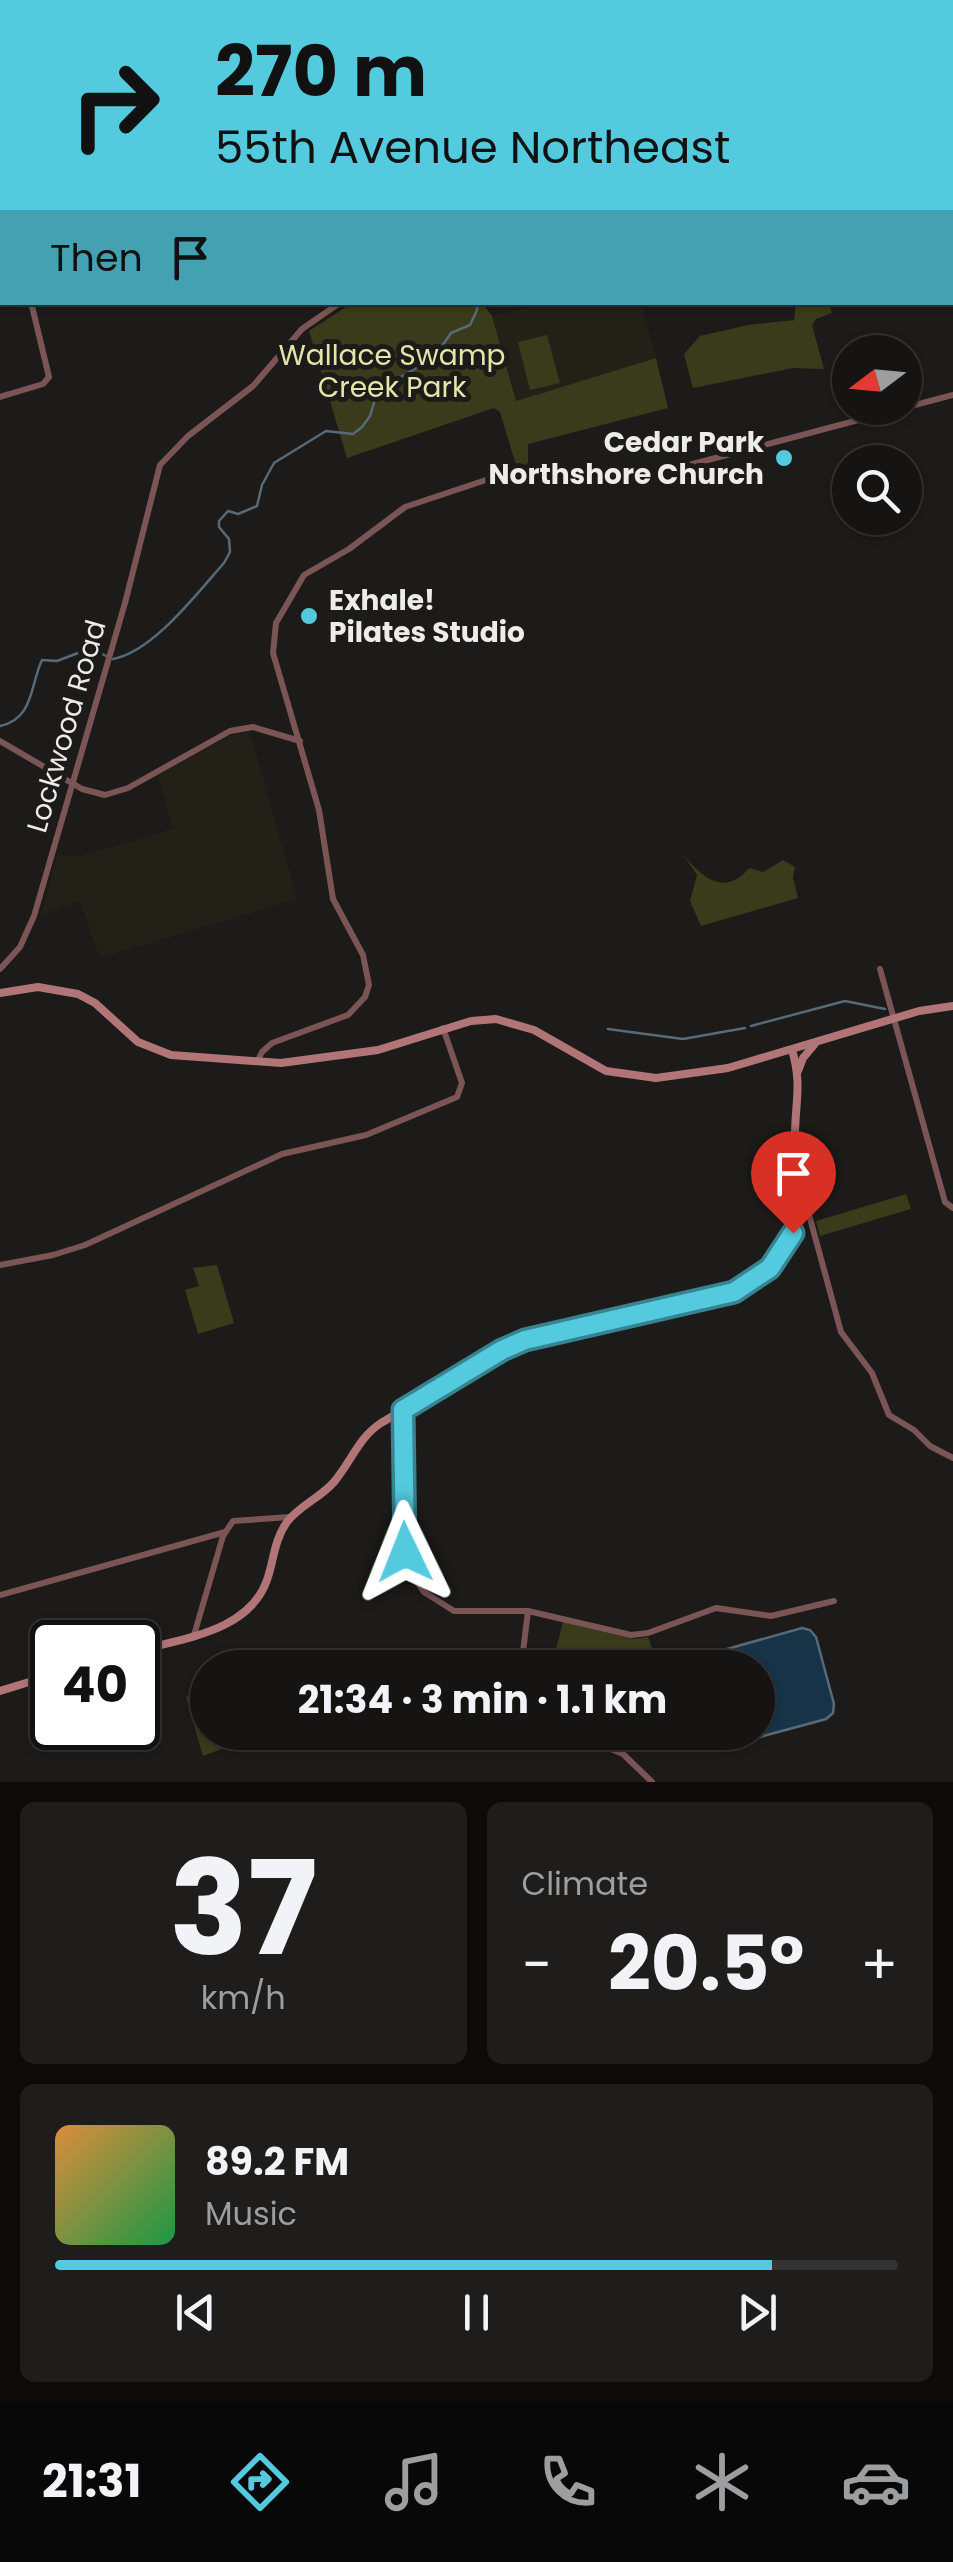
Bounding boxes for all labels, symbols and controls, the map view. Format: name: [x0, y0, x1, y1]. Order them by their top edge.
text: 270 m: [215, 22, 427, 121]
icon: right: [50, 40, 180, 170]
text: 55th Avenue Northeast: [215, 116, 730, 179]
icon: arrive: [163, 230, 218, 285]
text: Then: [50, 231, 143, 284]
north arrow: [832, 335, 922, 425]
map controls: [832, 335, 922, 535]
park label: Wallace Swamp Creek Park: [279, 336, 505, 407]
place label: Cedar Park Northshore Church: [489, 423, 765, 494]
button: search: [832, 445, 922, 535]
marker: Cedar Park Northshore Church: [773, 447, 795, 469]
place label: Exhale! Pilates Studio: [329, 581, 525, 652]
marker: Exhale! Pilates Studio: [298, 605, 320, 627]
street label: Lockwood Road: [17, 615, 115, 837]
pin: [751, 1131, 836, 1234]
icon: arrive: [766, 1146, 821, 1201]
position arrow: [353, 1500, 457, 1604]
speed limit sign: 40: [30, 1620, 160, 1750]
text: 21:34 · 3 min · 1.1 km: [298, 1673, 667, 1726]
text: 37: [169, 1817, 317, 2000]
text: Climate: [522, 1861, 648, 1906]
text: 20.5°: [608, 1911, 804, 2016]
text: −: [522, 1926, 552, 2003]
text: +: [860, 1926, 898, 2003]
text: km/h: [201, 1975, 286, 2020]
text: 89.2 FM: [205, 2135, 349, 2188]
text: Music: [205, 2191, 297, 2236]
icon: previous: [168, 2285, 223, 2340]
icon: pause: [449, 2285, 504, 2340]
icon: next: [730, 2285, 785, 2340]
icon: directions: [225, 2447, 295, 2517]
icon: music: [379, 2447, 449, 2517]
icon: phone: [533, 2447, 603, 2517]
icon: climate: [687, 2447, 757, 2517]
icon: car: [841, 2447, 911, 2517]
text: 21:31: [42, 2450, 142, 2513]

